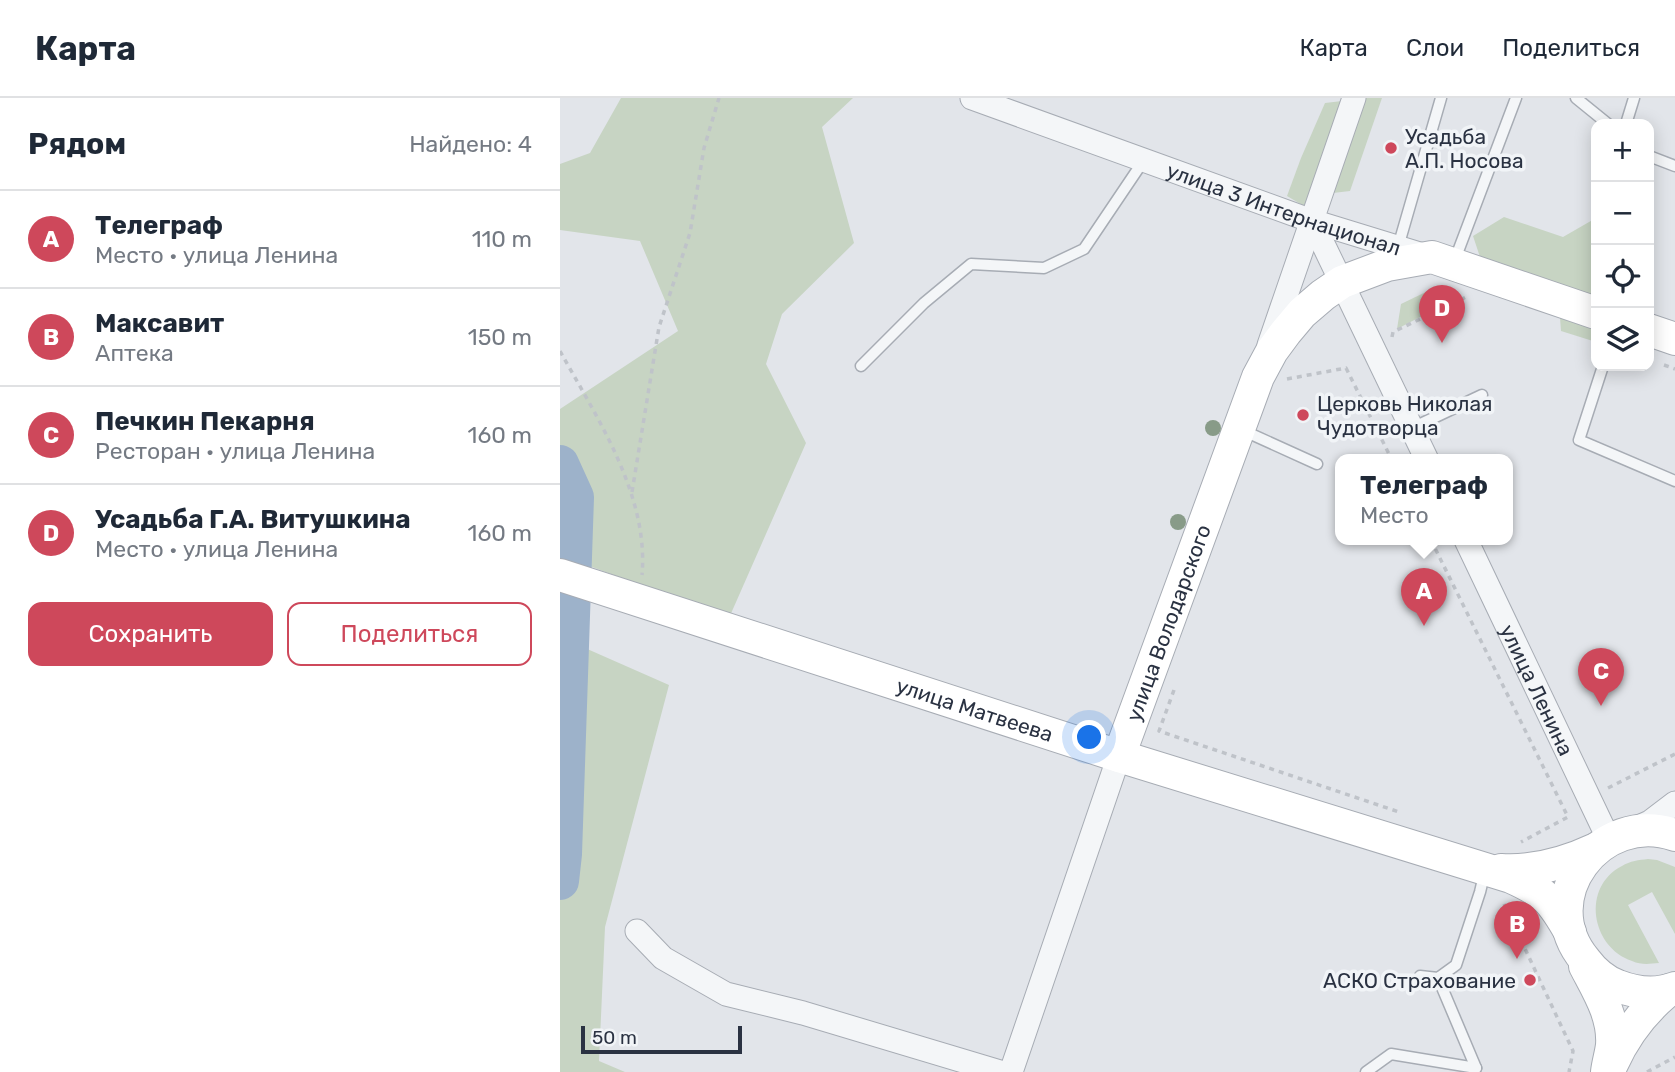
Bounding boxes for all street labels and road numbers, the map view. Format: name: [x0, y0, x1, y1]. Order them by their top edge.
street label: улица 3 Интернационал: [1164, 157, 1404, 260]
street label: улица Володарского: [1120, 521, 1215, 725]
street label: улица Ленина: [1496, 620, 1579, 759]
street label: улица Матвеева: [893, 672, 1056, 746]

